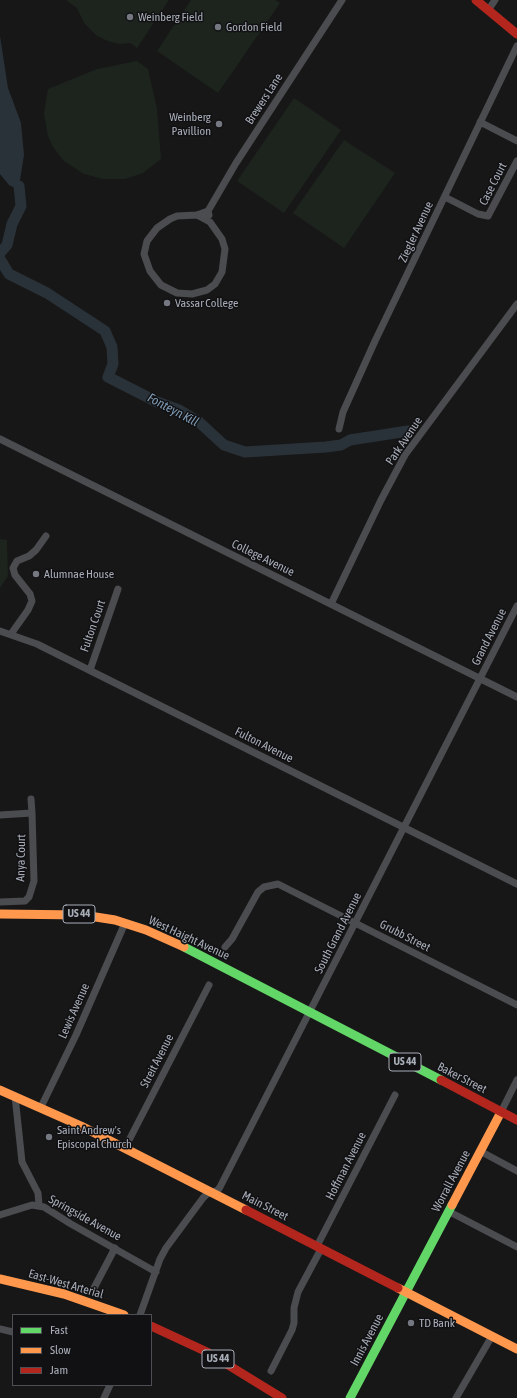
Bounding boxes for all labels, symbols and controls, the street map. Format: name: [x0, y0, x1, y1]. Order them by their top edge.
place label: Weinberg Field: [138, 10, 203, 24]
marker: Weinberg Field: [125, 12, 135, 22]
place label: Gordon Field: [226, 20, 282, 34]
marker: Gordon Field: [213, 22, 223, 32]
street label: Brewers Lane: [242, 71, 286, 127]
place label: Weinberg Pavillion: [169, 110, 211, 138]
marker: Weinberg Pavillion: [214, 119, 224, 129]
street label: Case Court: [476, 160, 510, 208]
street label: Ziegler Avenue: [396, 199, 436, 265]
place label: Vassar College: [175, 296, 238, 310]
marker: Vassar College: [162, 298, 172, 308]
water label: Fonteyn Kill: [145, 390, 201, 430]
street label: Park Avenue: [383, 414, 425, 468]
street label: College Avenue: [229, 537, 297, 579]
place label: Alumnae House: [44, 567, 114, 581]
marker: Alumnae House: [31, 569, 41, 579]
street label: Fulton Court: [77, 598, 109, 654]
street label: Grand Avenue: [469, 606, 509, 668]
street label: Fulton Avenue: [233, 724, 295, 766]
street label: Anya Court: [13, 834, 29, 882]
street label: South Grand Avenue: [311, 890, 365, 976]
road number: US 44: [63, 905, 95, 923]
street label: West Haight Avenue: [146, 913, 232, 963]
street label: Grubb Street: [377, 917, 433, 955]
street label: Lewis Avenue: [55, 981, 93, 1041]
street label: Streit Avenue: [137, 1032, 177, 1090]
road number: US 44: [389, 1053, 421, 1071]
street label: Baker Street: [435, 1059, 489, 1097]
place label: Saint Andrew's Episcopal Church: [57, 1123, 132, 1151]
street label: Hoffman Avenue: [323, 1130, 369, 1202]
marker: Saint Andrew's Episcopal Church: [44, 1132, 54, 1142]
street label: Worrall Avenue: [429, 1148, 473, 1214]
street label: Main Street: [239, 1188, 291, 1224]
street label: Springside Avenue: [46, 1192, 124, 1244]
street label: East-West Arterial: [27, 1266, 105, 1302]
street label: Innis Avenue: [347, 1312, 387, 1368]
legend: [12, 1314, 152, 1386]
place label: TD Bank: [419, 1316, 455, 1330]
marker: TD Bank: [406, 1318, 416, 1328]
text: Fast: [50, 1323, 68, 1337]
text: Slow: [50, 1343, 71, 1357]
road number: US 44: [202, 1350, 234, 1368]
text: Jam: [50, 1363, 68, 1377]

